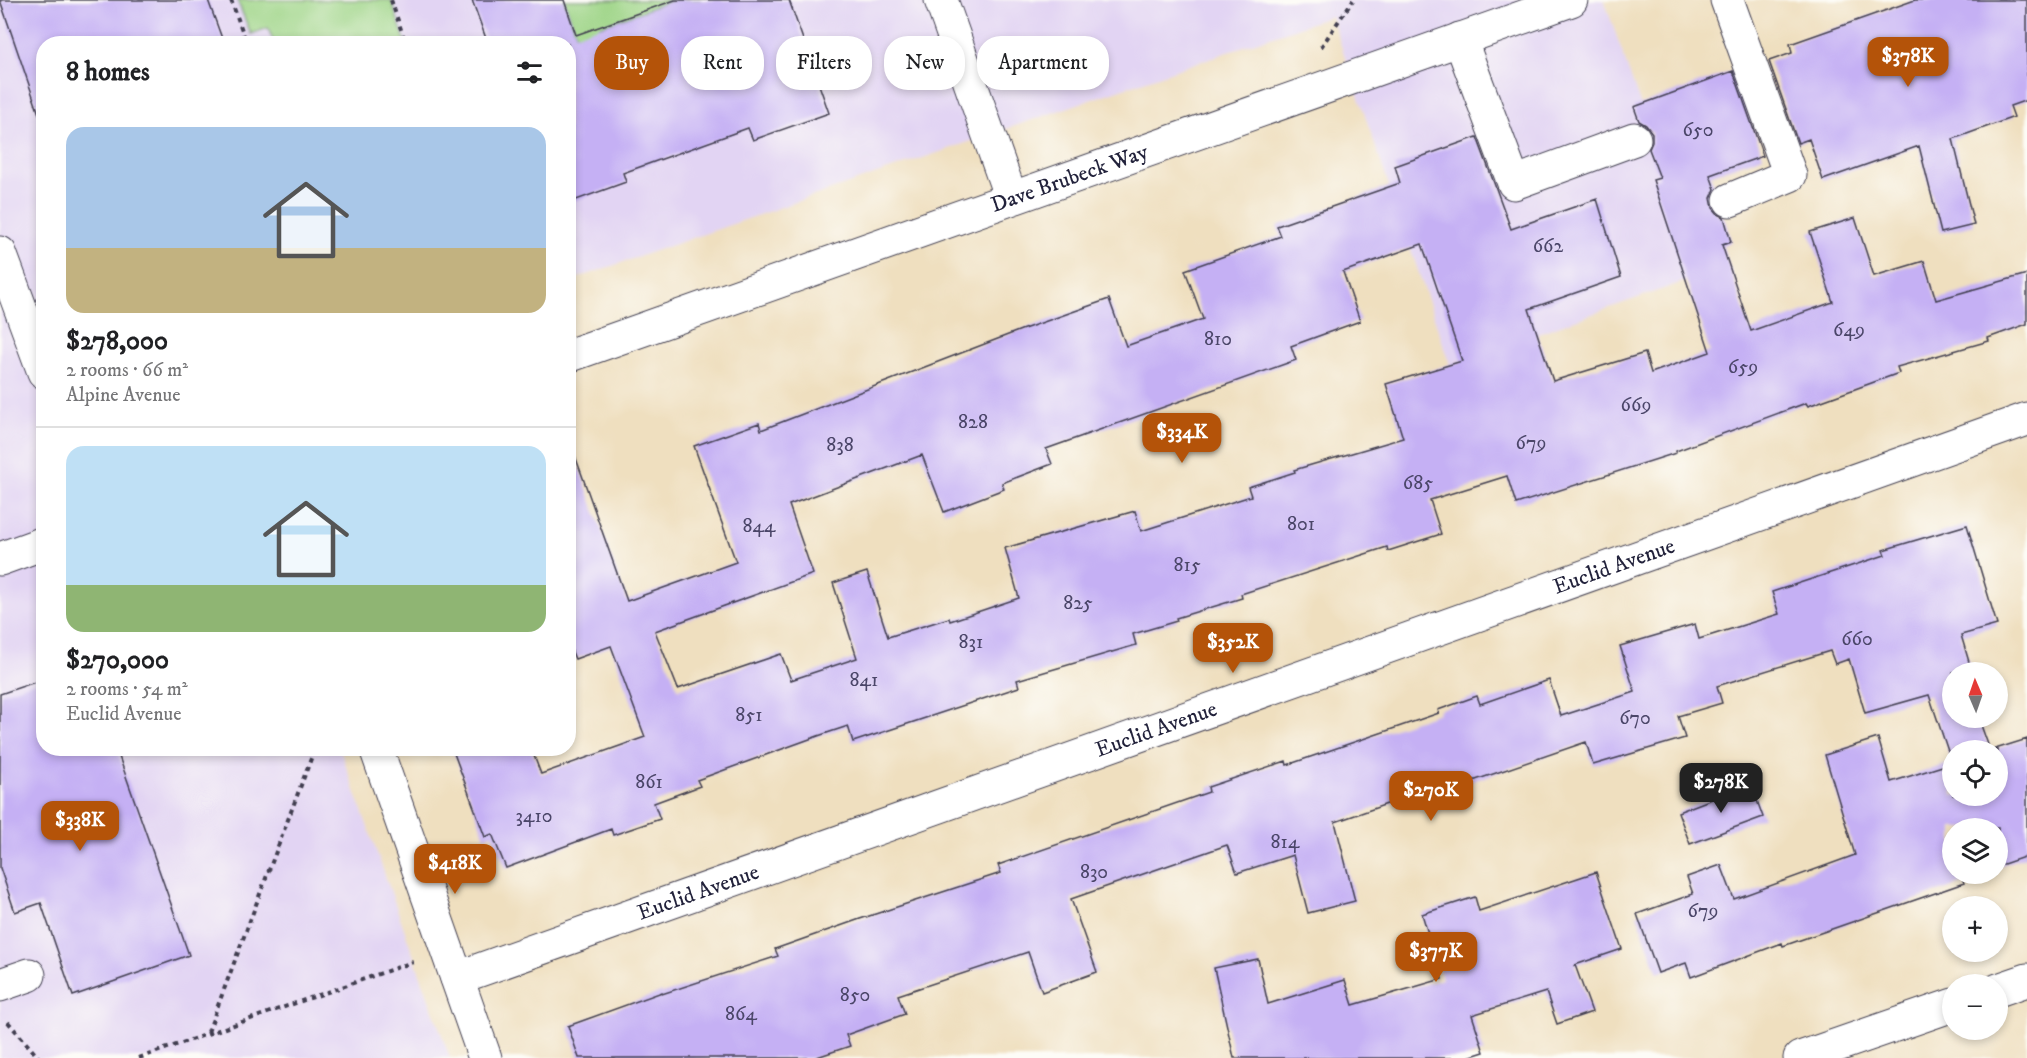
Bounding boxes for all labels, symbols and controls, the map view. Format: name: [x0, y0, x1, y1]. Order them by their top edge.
chip: Buy: [594, 36, 669, 90]
chip: Rent: [681, 36, 764, 90]
chip: Filters: [776, 36, 872, 90]
chip: New: [884, 36, 965, 90]
chip: Apartment: [977, 36, 1109, 90]
pin: $378K: [1866, 37, 1950, 88]
text: $378K: [1882, 44, 1934, 69]
text: 8 homes: [66, 56, 150, 89]
icon: filters: [513, 56, 546, 89]
house number: 650: [1682, 118, 1714, 143]
street label: Dave Brubeck Way: [987, 138, 1152, 218]
icon: home: [252, 166, 360, 274]
house number: 662: [1533, 234, 1563, 259]
house number: 649: [1833, 318, 1865, 343]
text: $278,000: [66, 325, 168, 358]
house number: 810: [1204, 327, 1232, 352]
house number: 659: [1728, 355, 1758, 380]
text: 2 rooms · 66 m²: [66, 358, 188, 383]
text: Alpine Avenue: [66, 383, 181, 408]
house number: 669: [1621, 393, 1651, 418]
house number: 828: [958, 410, 988, 435]
pin: $334K: [1140, 413, 1224, 464]
text: $334K: [1156, 420, 1208, 445]
house number: 679: [1516, 431, 1546, 456]
house number: 838: [826, 433, 854, 458]
house number: 685: [1403, 471, 1433, 496]
icon: home: [252, 485, 360, 593]
house number: 801: [1287, 512, 1315, 537]
house number: 844: [742, 514, 776, 539]
street label: Euclid Avenue: [1549, 532, 1678, 600]
house number: 815: [1173, 553, 1201, 578]
house number: 825: [1063, 591, 1093, 616]
pin: $352K: [1191, 623, 1275, 674]
house number: 660: [1841, 627, 1873, 652]
house number: 831: [959, 630, 983, 655]
text: $352K: [1207, 630, 1259, 655]
text: $270,000: [66, 644, 169, 677]
north arrow: [1942, 662, 2008, 728]
map controls: [1942, 662, 2008, 1040]
house number: 841: [850, 668, 878, 693]
text: 2 rooms · 54 m²: [66, 677, 188, 702]
street label: Euclid Avenue: [1092, 695, 1220, 763]
text: Euclid Avenue: [66, 702, 182, 727]
house number: 851: [735, 703, 763, 728]
house number: 670: [1619, 706, 1651, 731]
button: locate: [1942, 740, 2008, 806]
pin: $278K: [1679, 763, 1763, 814]
house number: 861: [635, 770, 663, 795]
text: $278K: [1694, 770, 1748, 795]
pin: $270K: [1389, 771, 1473, 822]
text: $270K: [1403, 778, 1459, 803]
pin: $338K: [38, 801, 122, 852]
house number: 3410: [515, 804, 553, 829]
text: $338K: [55, 808, 105, 833]
button: layers: [1942, 818, 2008, 884]
house number: 814: [1271, 830, 1300, 855]
pin: $418K: [413, 844, 497, 895]
text: $418K: [428, 851, 482, 876]
street label: Euclid Avenue: [634, 858, 763, 926]
house number: 830: [1080, 860, 1108, 885]
button: +: [1942, 896, 2008, 962]
house number: 679: [1688, 899, 1718, 924]
pin: $377K: [1394, 932, 1478, 983]
text: $377K: [1409, 939, 1463, 964]
button: −: [1942, 974, 2008, 1040]
house number: 850: [840, 983, 870, 1008]
house number: 864: [725, 1002, 757, 1027]

